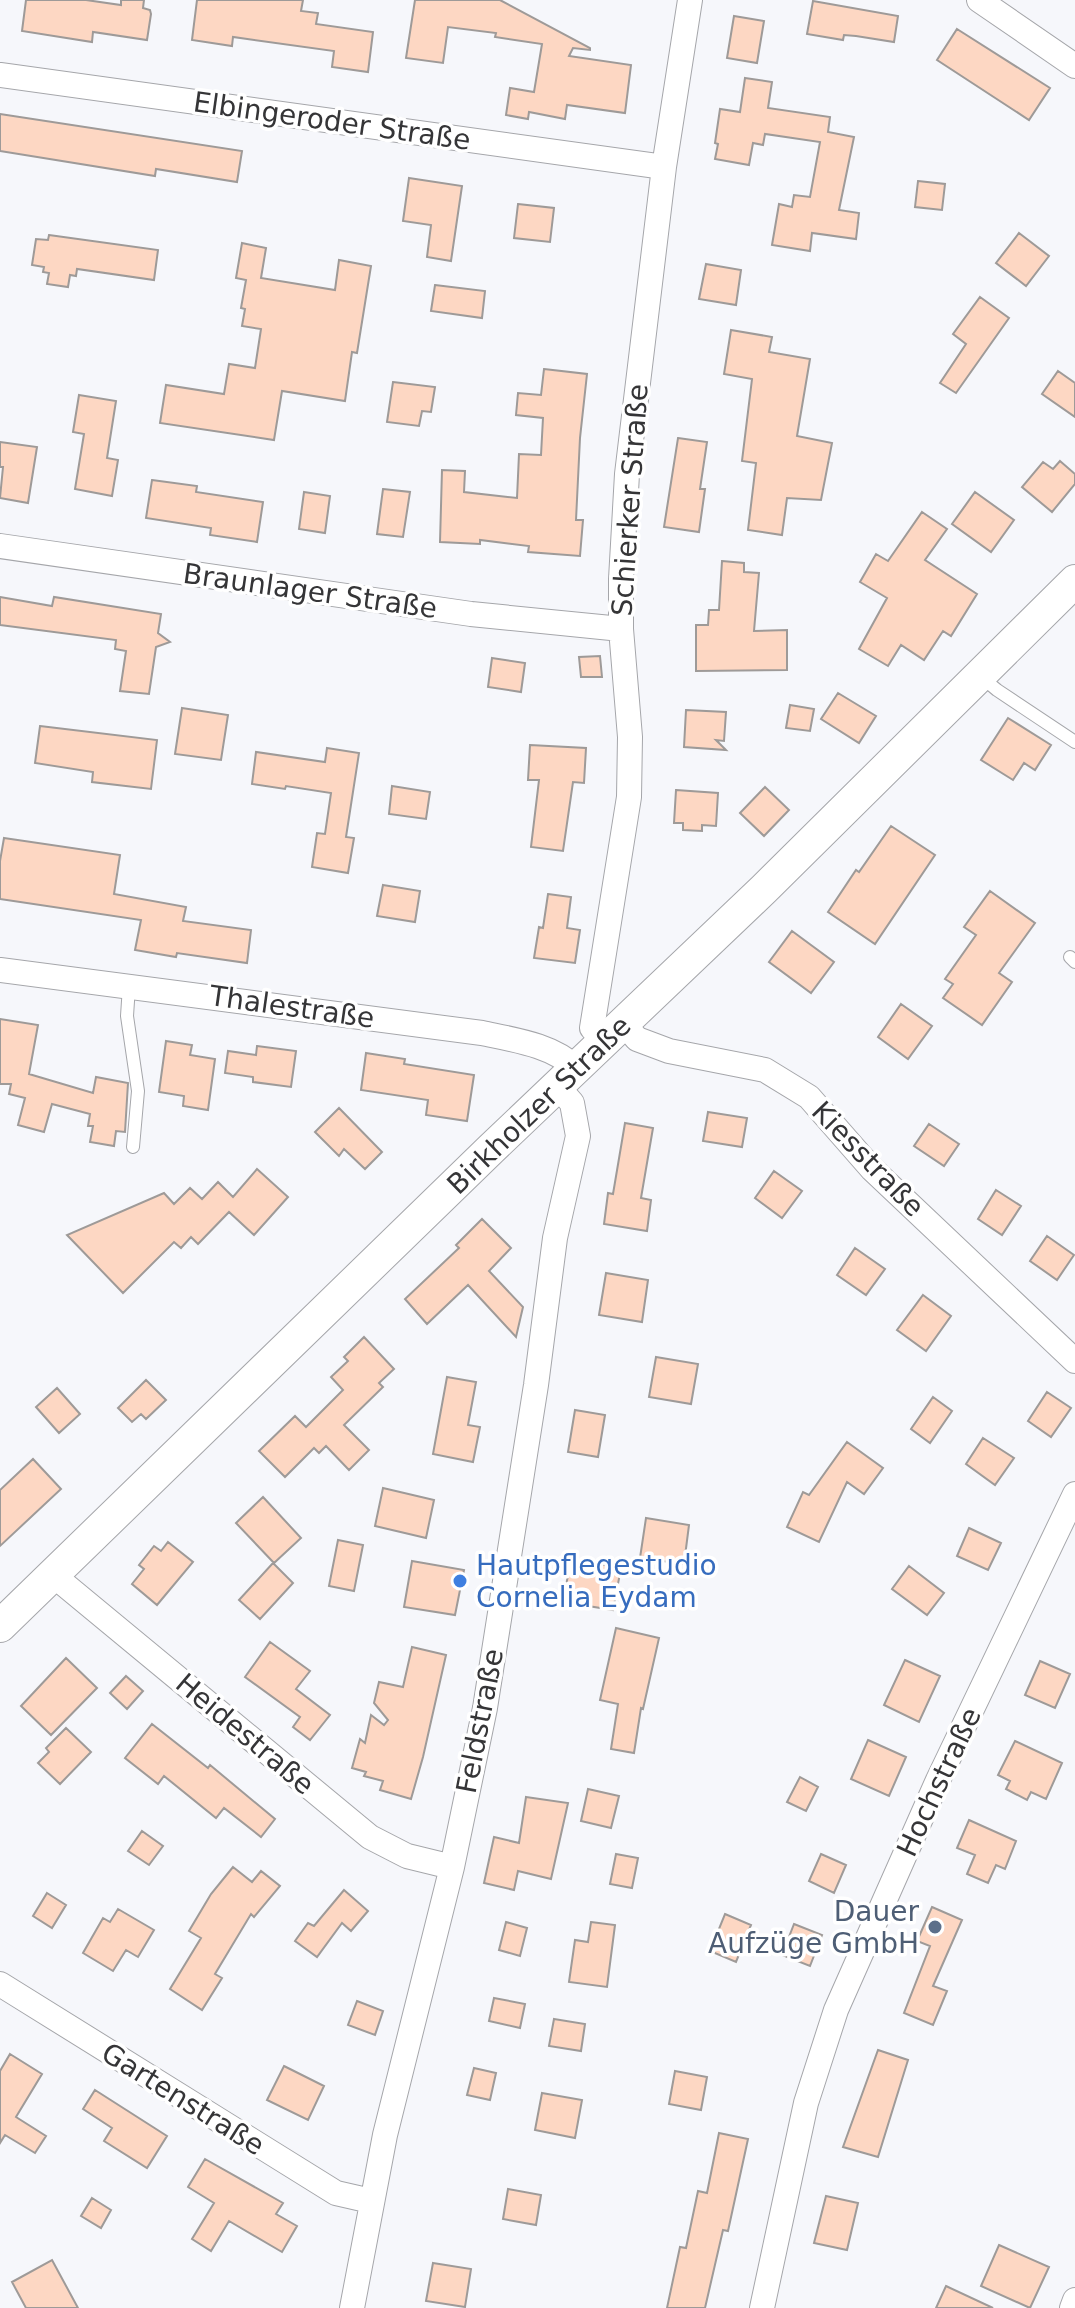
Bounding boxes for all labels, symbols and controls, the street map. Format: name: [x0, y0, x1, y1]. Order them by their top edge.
street label: Elbingeroder Straße: [191, 85, 473, 157]
street label: Schierker Straße: [605, 383, 655, 617]
street label: Braunlager Straße: [181, 557, 439, 625]
street label: Thalestraße: [206, 979, 377, 1035]
street label: Birkholzer Straße: [440, 1009, 638, 1201]
street label: Kiesstraße: [805, 1095, 931, 1223]
place label: Hautpflegestudio Cornelia Eydam: [476, 1549, 717, 1614]
marker: Hautpflegestudio Cornelia Eydam: [451, 1572, 469, 1590]
street label: Feldstraße: [450, 1646, 510, 1796]
street label: Heidestraße: [169, 1667, 321, 1801]
street label: Hochstraße: [890, 1702, 988, 1862]
place label: Dauer Aufzüge GmbH: [708, 1895, 919, 1960]
marker: Dauer Aufzüge GmbH: [926, 1918, 944, 1936]
street label: Gartenstraße: [96, 2036, 270, 2162]

